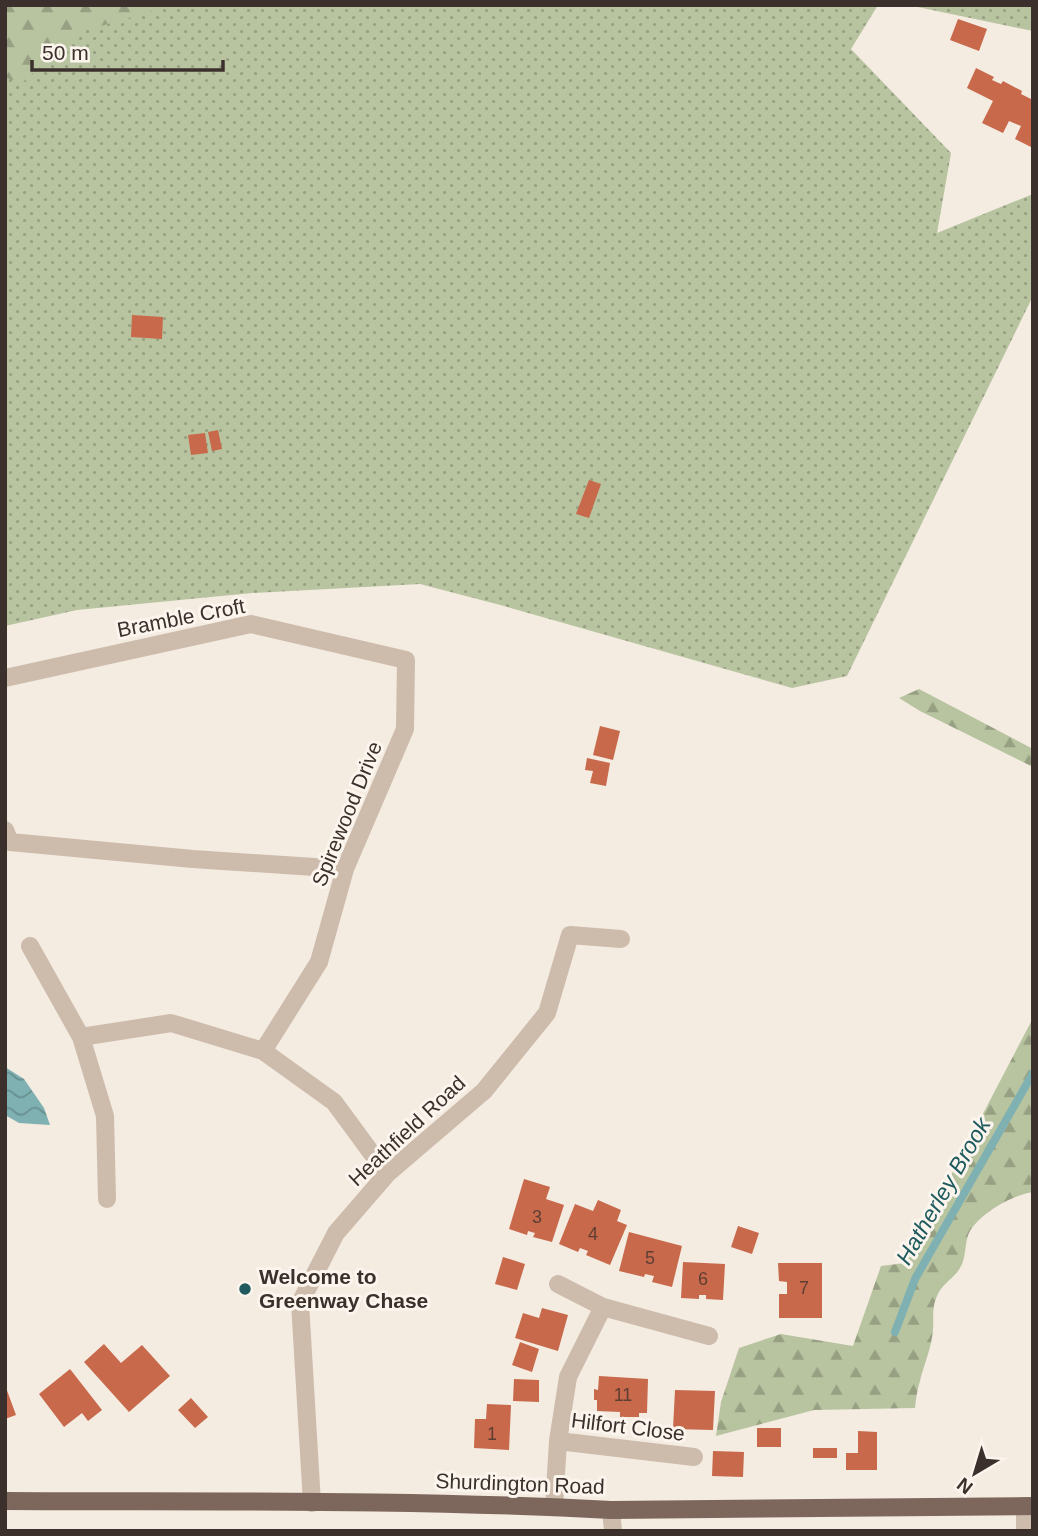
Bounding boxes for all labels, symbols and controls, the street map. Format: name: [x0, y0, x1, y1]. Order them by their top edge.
scale bar: [32, 28, 222, 72]
text: 50 m: [42, 41, 89, 64]
street label: Bramble Croft: [115, 594, 247, 641]
street label: Spirewood Drive: [307, 738, 386, 890]
street label: Heathfield Road: [344, 1071, 470, 1190]
water label: Hatherley Brook: [891, 1112, 996, 1269]
house number: 3: [532, 1207, 542, 1227]
house number: 4: [588, 1224, 598, 1244]
house number: 5: [645, 1248, 655, 1268]
place label: Welcome to Greenway Chase: [259, 1265, 428, 1312]
house number: 6: [698, 1269, 708, 1289]
house number: 7: [799, 1278, 809, 1298]
marker: Welcome to Greenway Chase: [237, 1281, 253, 1297]
house number: 11: [614, 1385, 632, 1405]
street label: Hilfort Close: [570, 1408, 686, 1445]
house number: 1: [487, 1424, 497, 1444]
north arrow: [940, 1438, 1010, 1508]
street label: Shurdington Road: [435, 1469, 605, 1498]
text: N: [953, 1474, 977, 1499]

